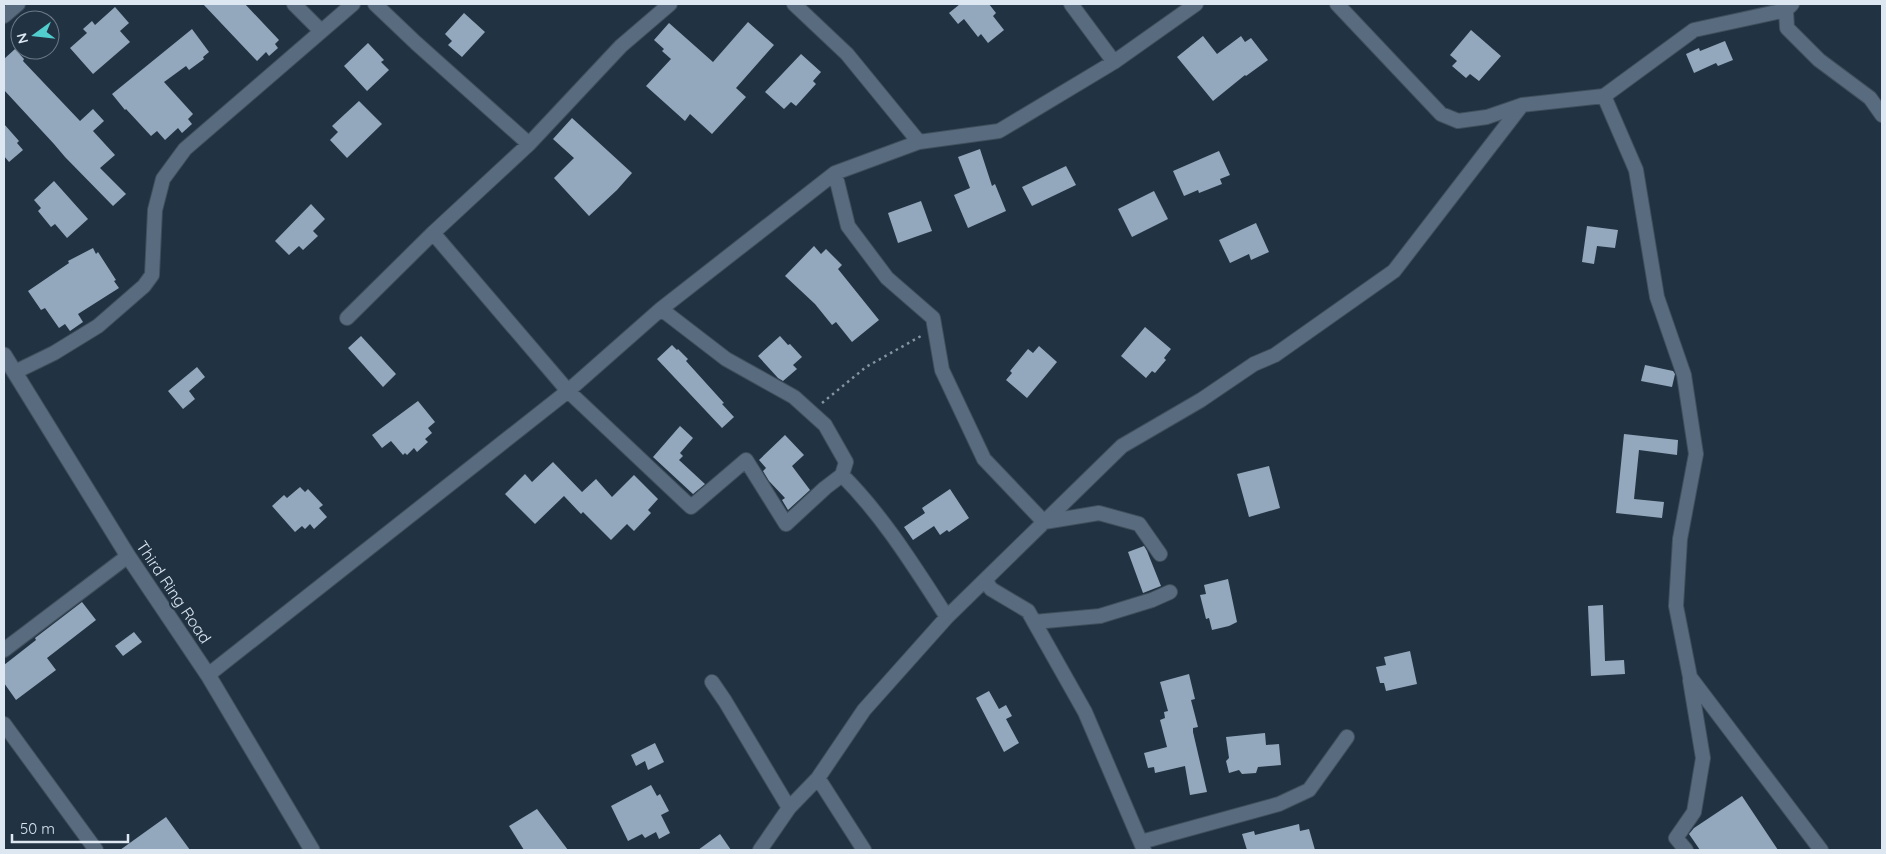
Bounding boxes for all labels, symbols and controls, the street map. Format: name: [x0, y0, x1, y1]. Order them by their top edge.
north arrow: [10, 10, 60, 60]
text: N: [12, 31, 32, 46]
street label: Third Ring Road: [132, 537, 216, 647]
scale bar: [12, 812, 129, 844]
text: 50 m: [20, 819, 55, 838]

